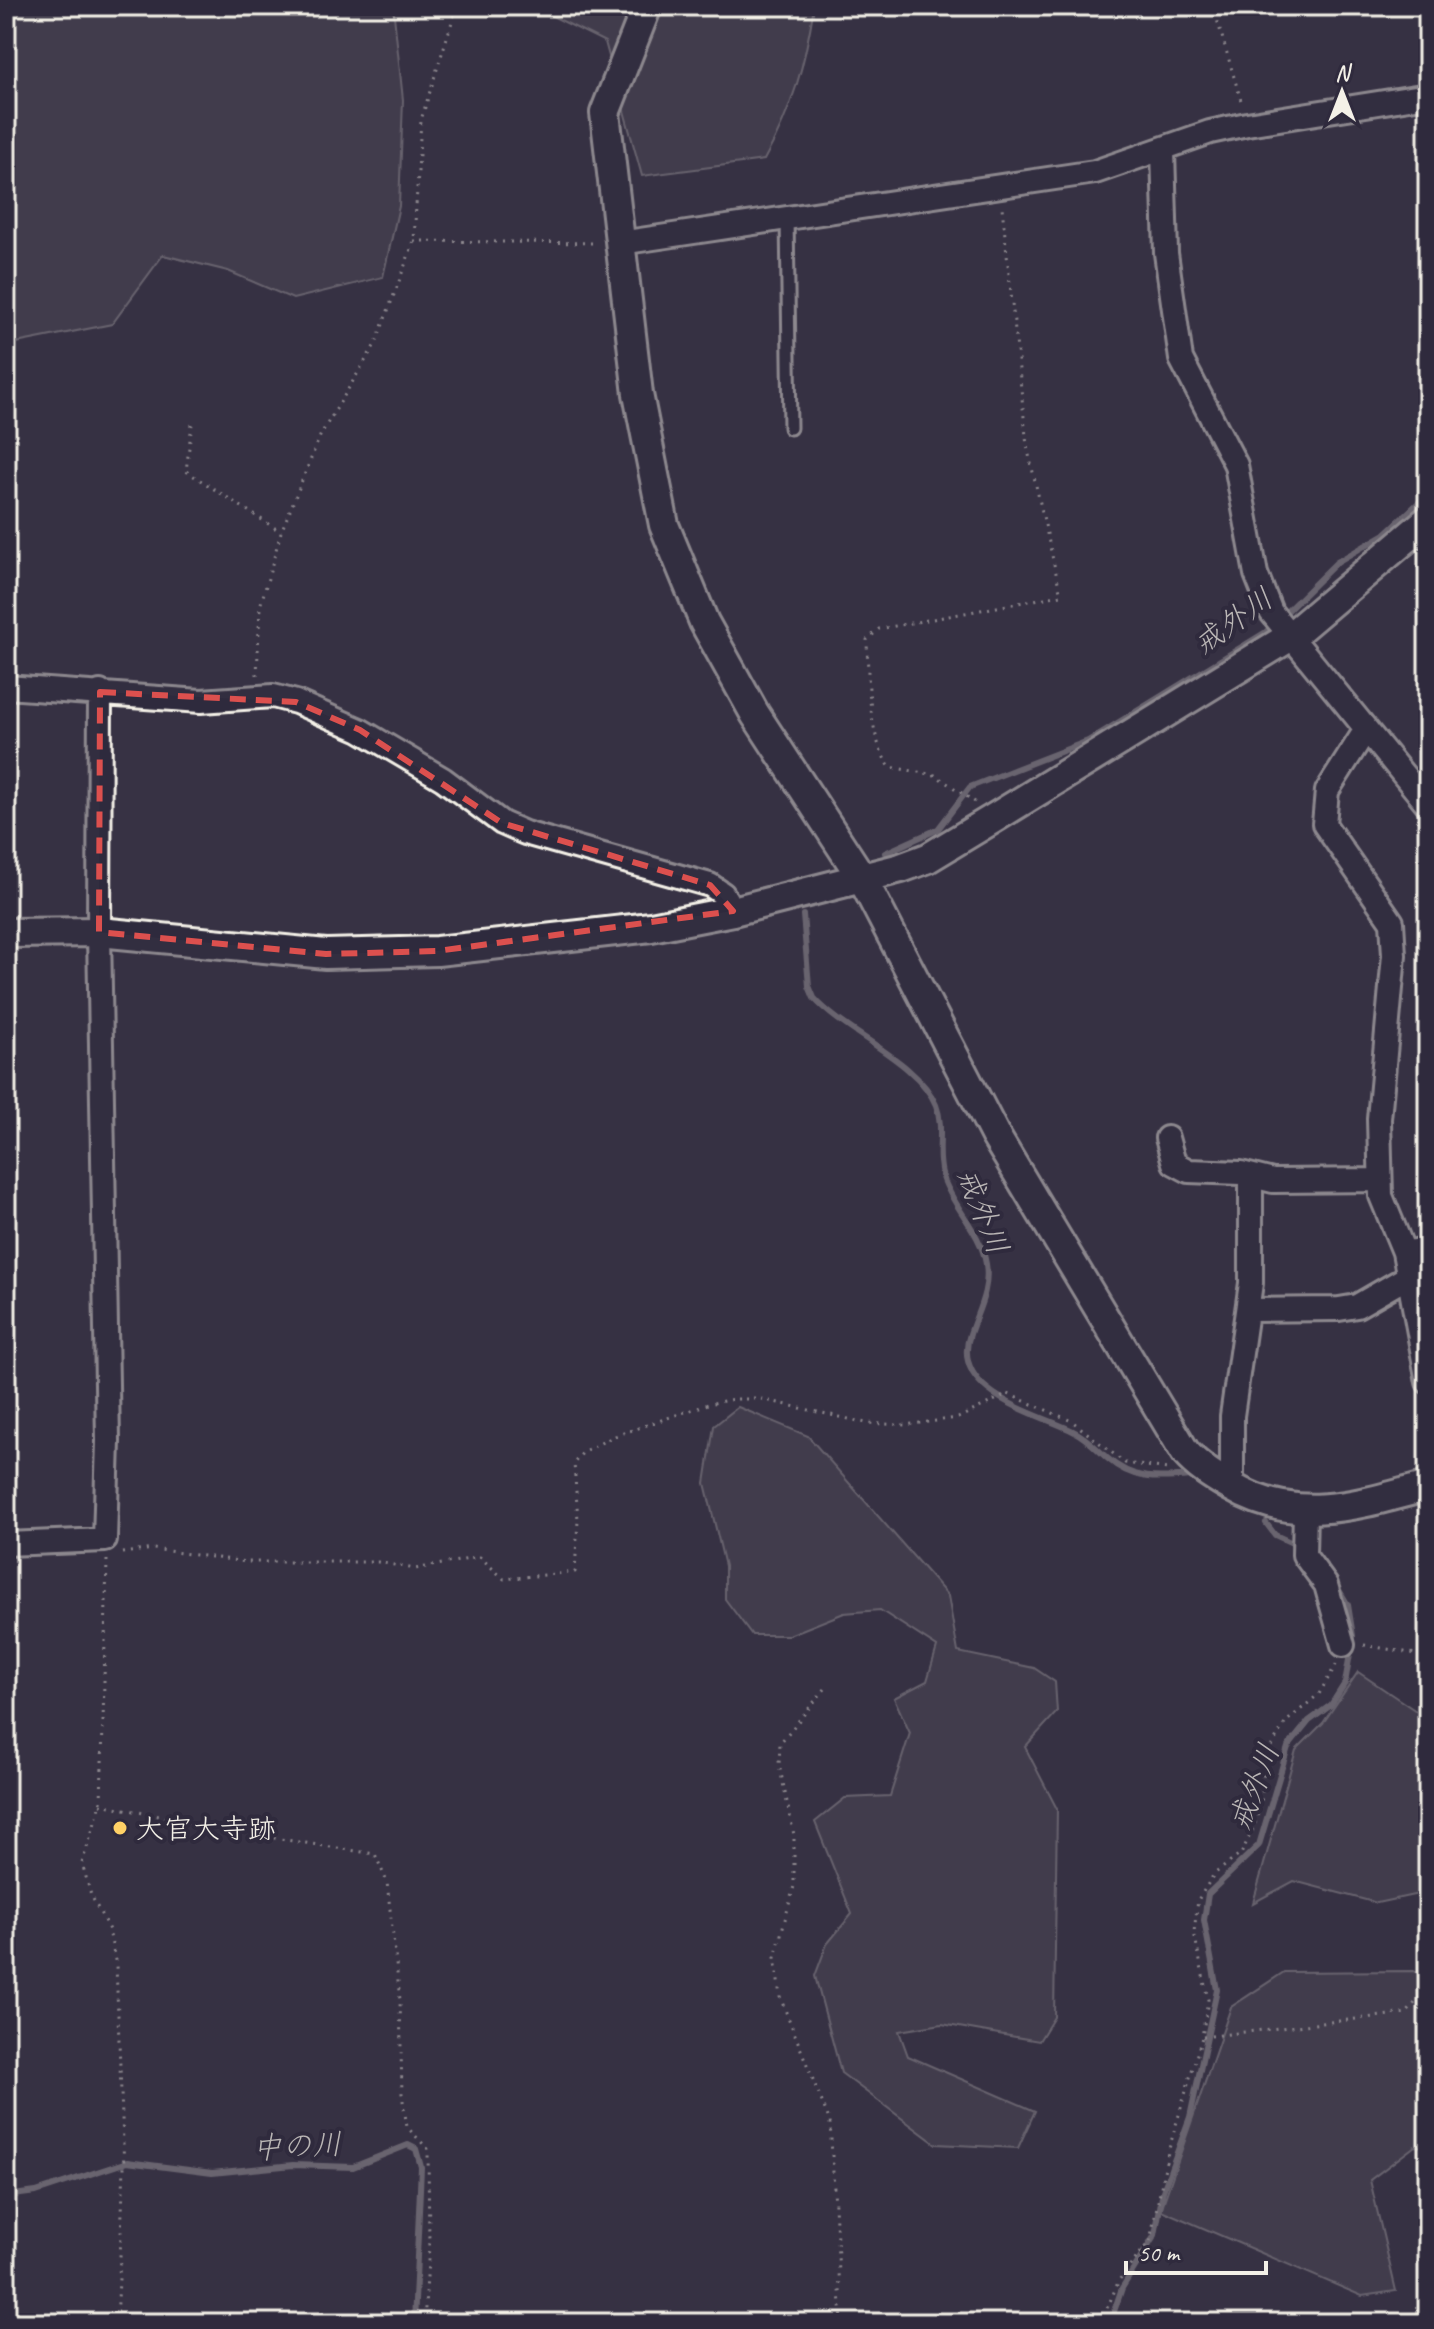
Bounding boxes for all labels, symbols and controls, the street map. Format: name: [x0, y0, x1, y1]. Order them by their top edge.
north arrow: [1302, 52, 1382, 132]
text: N: [1335, 59, 1352, 87]
water label: 戒外川: [1185, 579, 1281, 663]
water label: 戒外川: [949, 1162, 1017, 1260]
water label: 戒外川: [1220, 1738, 1288, 1836]
place label: 大官大寺跡: [136, 1811, 276, 1846]
marker: 大官大寺跡: [111, 1819, 129, 1837]
water label: 中の川: [251, 2125, 343, 2167]
scale bar: [1126, 2225, 1266, 2275]
text: 50 m: [1138, 2238, 1181, 2268]

